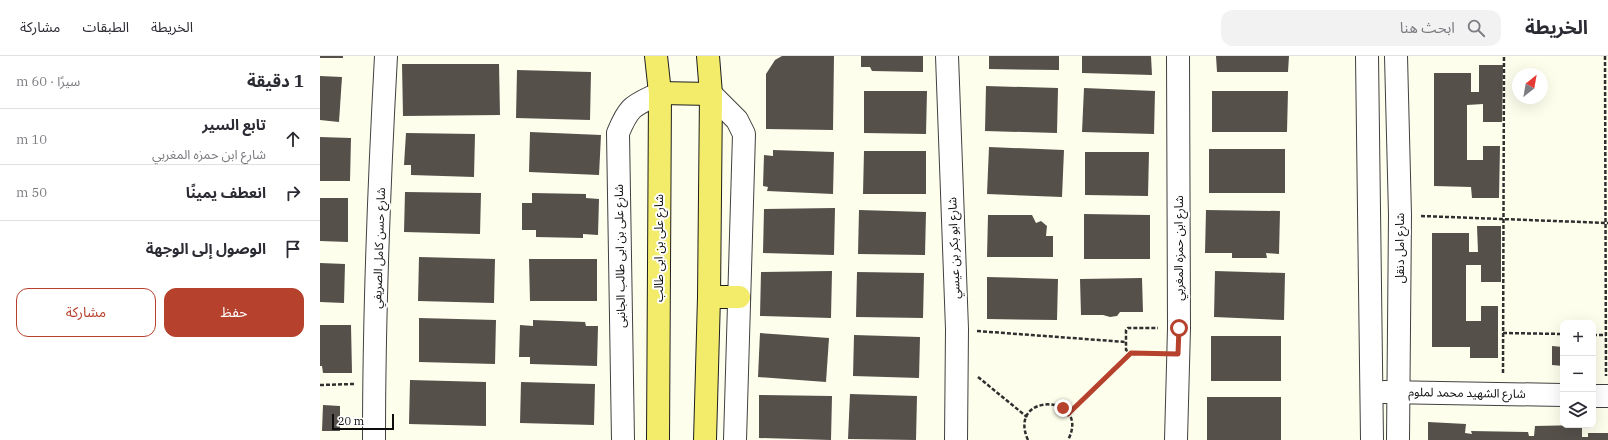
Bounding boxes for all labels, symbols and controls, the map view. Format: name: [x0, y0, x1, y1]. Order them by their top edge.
search box: [1221, 10, 1501, 46]
text: الخريطة: [1525, 15, 1588, 39]
icon: search: [1465, 17, 1487, 39]
text: مشاركة: [20, 18, 60, 36]
text: الطبقات: [82, 18, 129, 36]
text: الخريطة: [151, 18, 193, 36]
text: ابحث هنا: [1400, 18, 1455, 37]
north arrow: [1512, 68, 1548, 104]
text: 1 دقيقة: [247, 70, 304, 92]
text: سيرًا · 60 m: [16, 73, 80, 90]
text: تابع السير: [202, 115, 266, 134]
icon: ahead: [282, 128, 304, 150]
text: 10 m: [16, 131, 47, 148]
text: شارع ابن حمزه المغربي: [152, 146, 266, 163]
icon: right: [282, 182, 304, 204]
text: انعطف يمينًا: [186, 183, 266, 202]
text: 50 m: [16, 184, 47, 201]
street label: شارع على بن ابى طالب الجانبى: [611, 184, 630, 328]
street label: شارع حسن كامل الصريفي: [369, 187, 391, 309]
street label: شارع على بن ابى طالب: [651, 194, 668, 302]
street label: شارع ابن حمزه المغربي: [1171, 195, 1189, 301]
street label: شارع ابو بكر بن عيسي: [944, 197, 966, 299]
street label: شارع امل دنقل: [1392, 213, 1409, 283]
icon: arrive: [282, 238, 304, 260]
text: الوصول إلى الوجهة: [146, 239, 266, 258]
button: مشاركة: [16, 288, 156, 337]
button: حفظ: [164, 288, 304, 337]
route start: [1170, 319, 1188, 337]
map controls: [1560, 320, 1596, 428]
button: +: [1560, 320, 1596, 356]
button: −: [1560, 356, 1596, 392]
street label: شارع الشهيد محمد لملوم: [1408, 384, 1526, 403]
button: layers: [1560, 392, 1596, 428]
route end: [1054, 399, 1072, 417]
scale bar: [332, 412, 394, 431]
text: 20 m: [338, 414, 364, 428]

